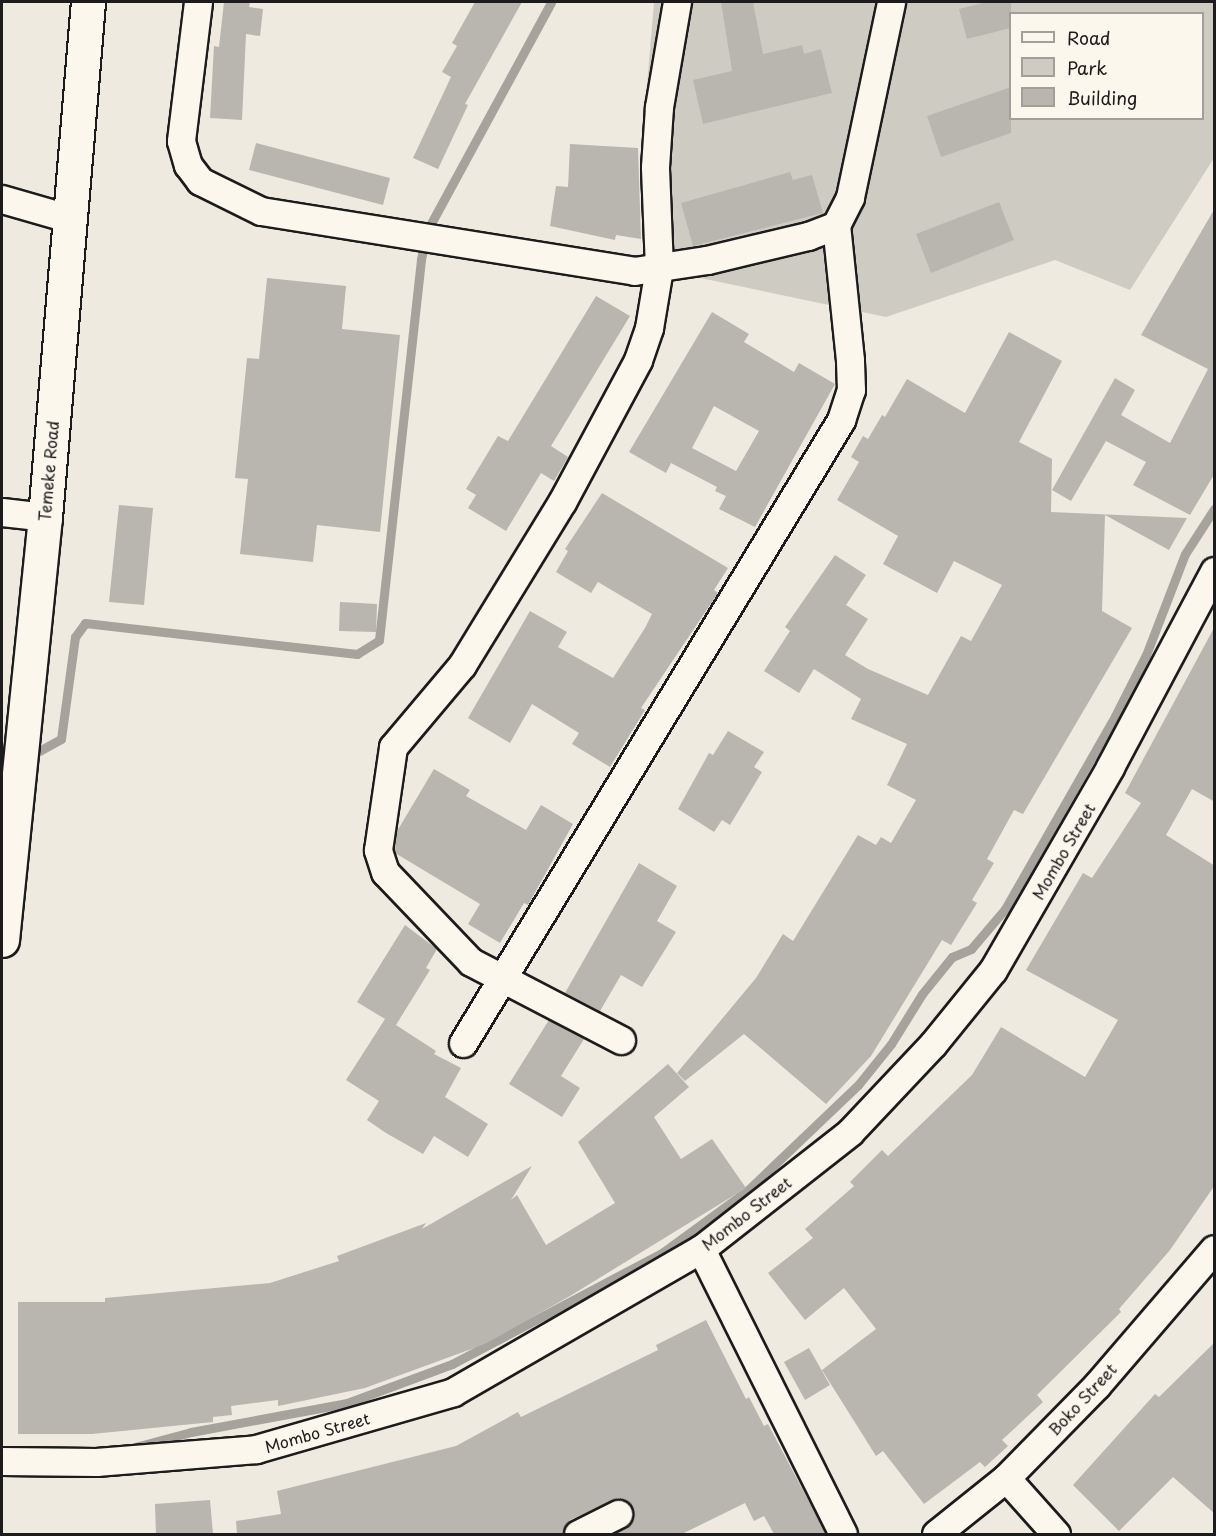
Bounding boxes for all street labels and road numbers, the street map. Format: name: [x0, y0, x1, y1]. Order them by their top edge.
street label: Temeke Road: [34, 420, 62, 522]
street label: Mombo Street: [1027, 799, 1099, 903]
street label: Mombo Street: [697, 1172, 795, 1254]
street label: Boko Street: [1044, 1359, 1120, 1439]
street label: Mombo Street: [262, 1408, 372, 1456]

